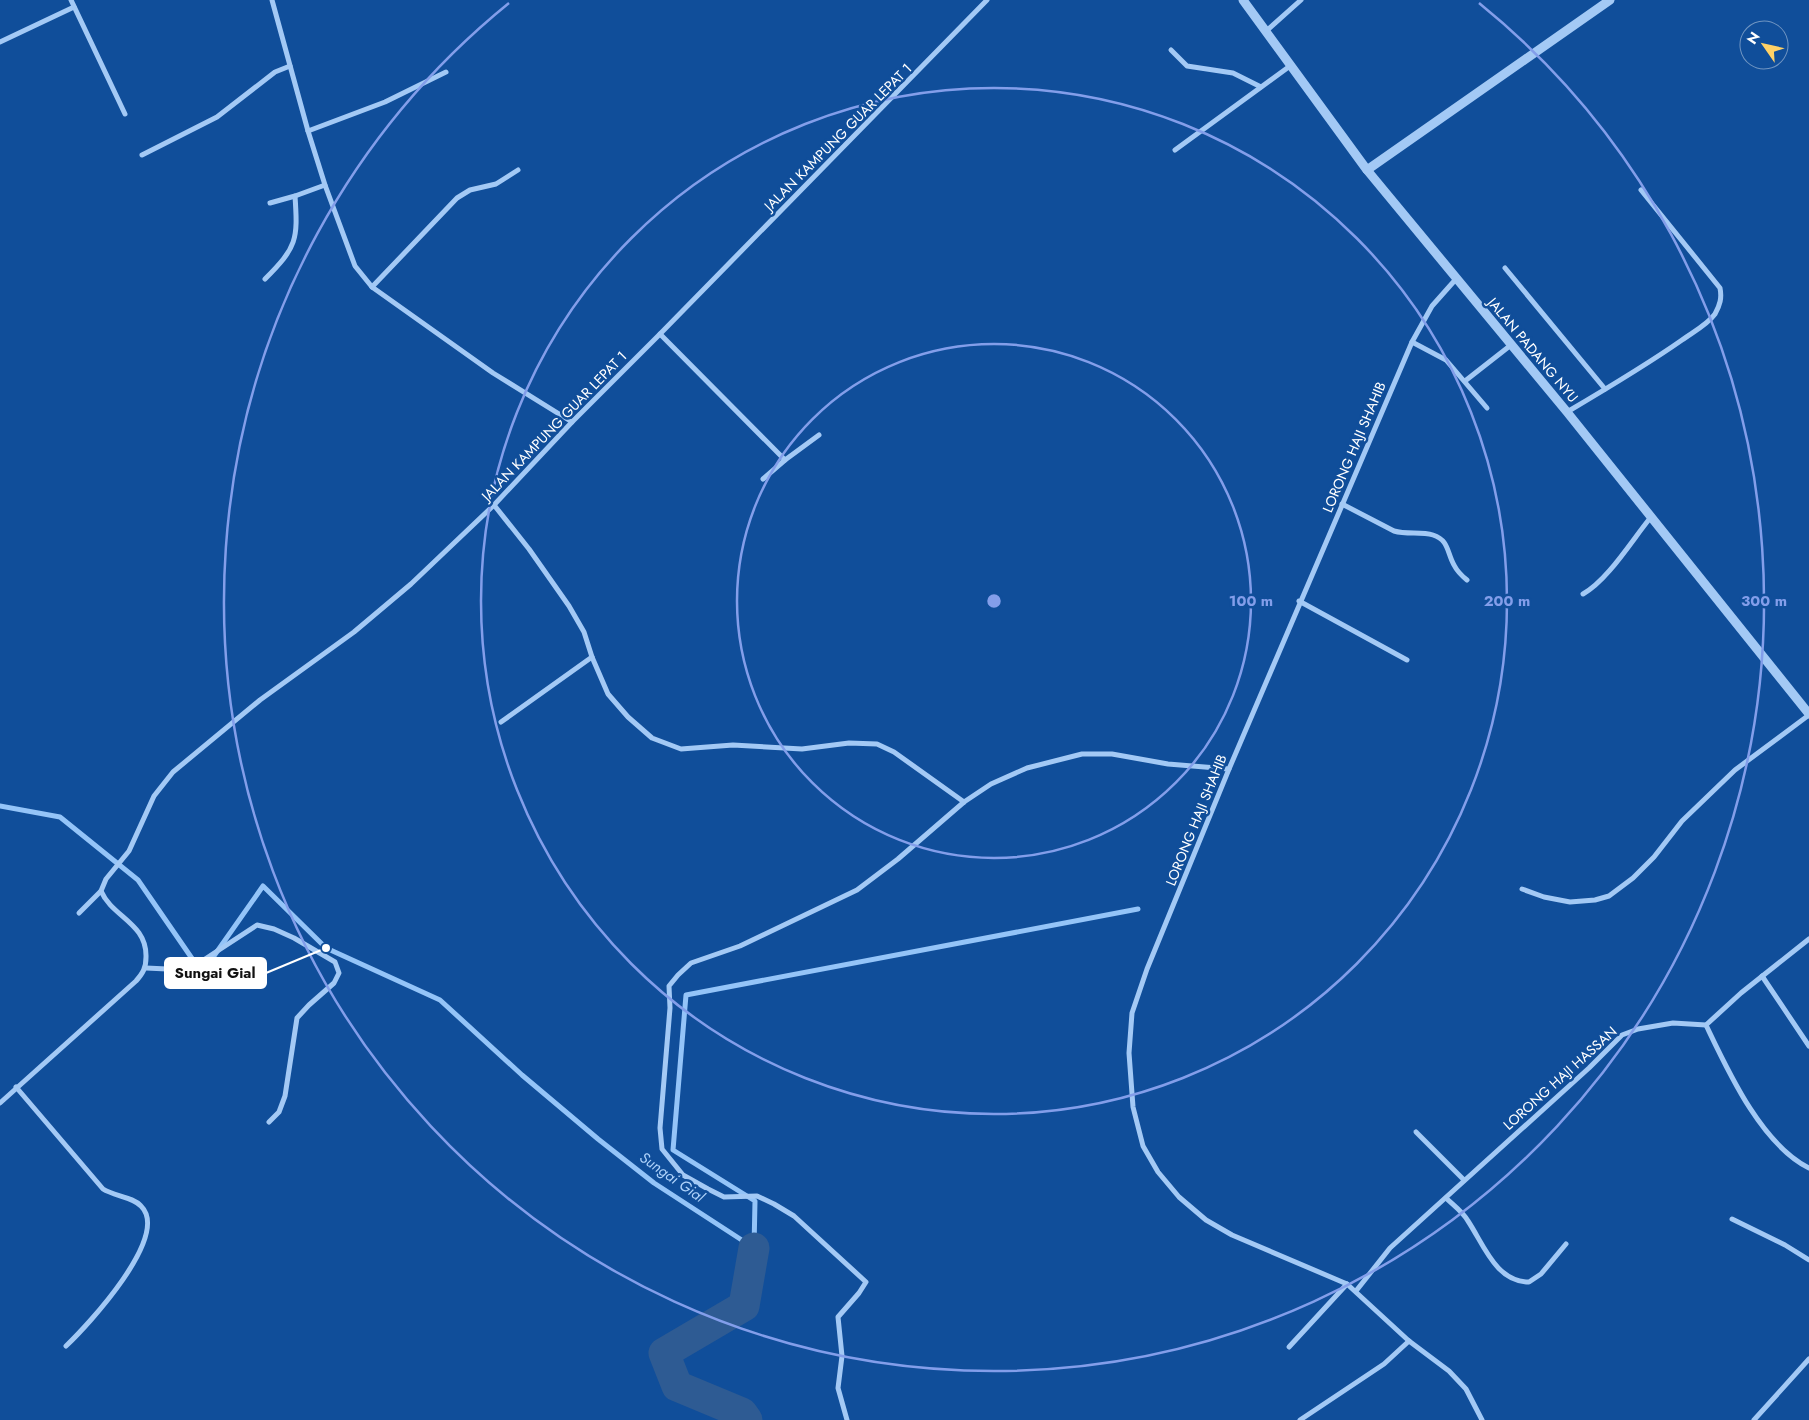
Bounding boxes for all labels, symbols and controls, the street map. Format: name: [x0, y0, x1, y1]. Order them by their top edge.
north arrow: [1739, 20, 1789, 70]
text: N: [1742, 28, 1765, 48]
street label: JALAN KAMPUNG GUAR LEPAT 1: [758, 59, 916, 217]
street label: JALAN PADANG NYU: [1482, 292, 1583, 407]
street label: JALAN KAMPUNG GUAR LEPAT 1: [476, 347, 631, 507]
street label: LORONG HAJI SHAHIB: [1317, 378, 1391, 515]
text: 100 m: [1229, 590, 1273, 612]
text: 200 m: [1484, 590, 1530, 612]
text: 300 m: [1741, 590, 1787, 612]
centre of rings: [985, 592, 1003, 610]
street label: LORONG HAJI SHAHIB: [1160, 751, 1232, 889]
callout: Sungai Gial: [165, 958, 266, 988]
text: Sungai Gial: [175, 962, 256, 984]
street label: LORONG HAJI HASSAN: [1499, 1021, 1621, 1135]
water label: Sungai Gial: [635, 1147, 709, 1208]

